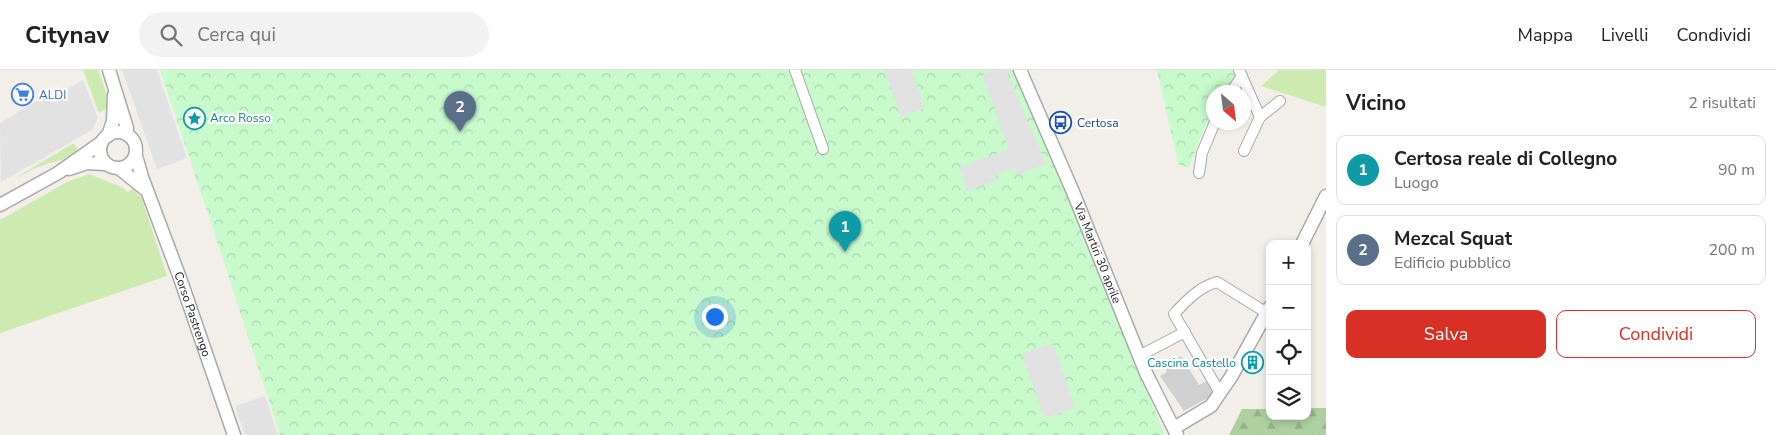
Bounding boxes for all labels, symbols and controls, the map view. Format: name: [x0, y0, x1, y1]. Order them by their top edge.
search box: [139, 12, 489, 57]
text: Citynav: [25, 19, 109, 51]
icon: search: [157, 21, 185, 49]
text: Cerca qui: [197, 22, 276, 48]
text: Mappa: [1518, 23, 1573, 47]
text: Livelli: [1601, 23, 1648, 47]
text: Condividi: [1676, 23, 1751, 47]
supermarket icon: ALDI: [11, 83, 35, 107]
north arrow: [1206, 85, 1251, 130]
place label: ALDI: [39, 87, 66, 103]
text: Vicino: [1346, 89, 1406, 117]
pin: 2: [444, 91, 476, 132]
text: 2 risultati: [1688, 92, 1756, 114]
place icon: Arco Rosso: [182, 106, 206, 130]
place label: Arco Rosso: [210, 110, 271, 126]
bus stop icon: Certosa: [1049, 111, 1073, 135]
place label: Certosa: [1077, 115, 1119, 131]
text: Certosa reale di Collegno: [1394, 146, 1617, 172]
text: 1: [1358, 159, 1368, 181]
text: 90 m: [1718, 159, 1755, 181]
text: Luogo: [1394, 172, 1439, 194]
street label: Via Martiri 30 aprile: [1070, 200, 1125, 306]
pin: 1: [829, 211, 861, 252]
text: Mezcal Squat: [1394, 226, 1512, 252]
text: 2: [1358, 239, 1368, 261]
text: 200 m: [1708, 239, 1755, 261]
map controls: [1266, 240, 1311, 420]
button: +: [1266, 240, 1311, 285]
text: Edificio pubblico: [1394, 252, 1511, 274]
street label: Corso Pastrengo: [170, 269, 215, 359]
button: −: [1266, 285, 1311, 330]
your location: [702, 304, 728, 330]
button: Salva: [1346, 310, 1546, 358]
button: Condividi: [1556, 310, 1756, 358]
button: locate: [1266, 330, 1311, 375]
building icon: Cascina Castello: [1240, 351, 1264, 375]
place label: Cascina Castello: [1147, 355, 1236, 371]
button: layers: [1266, 375, 1311, 420]

